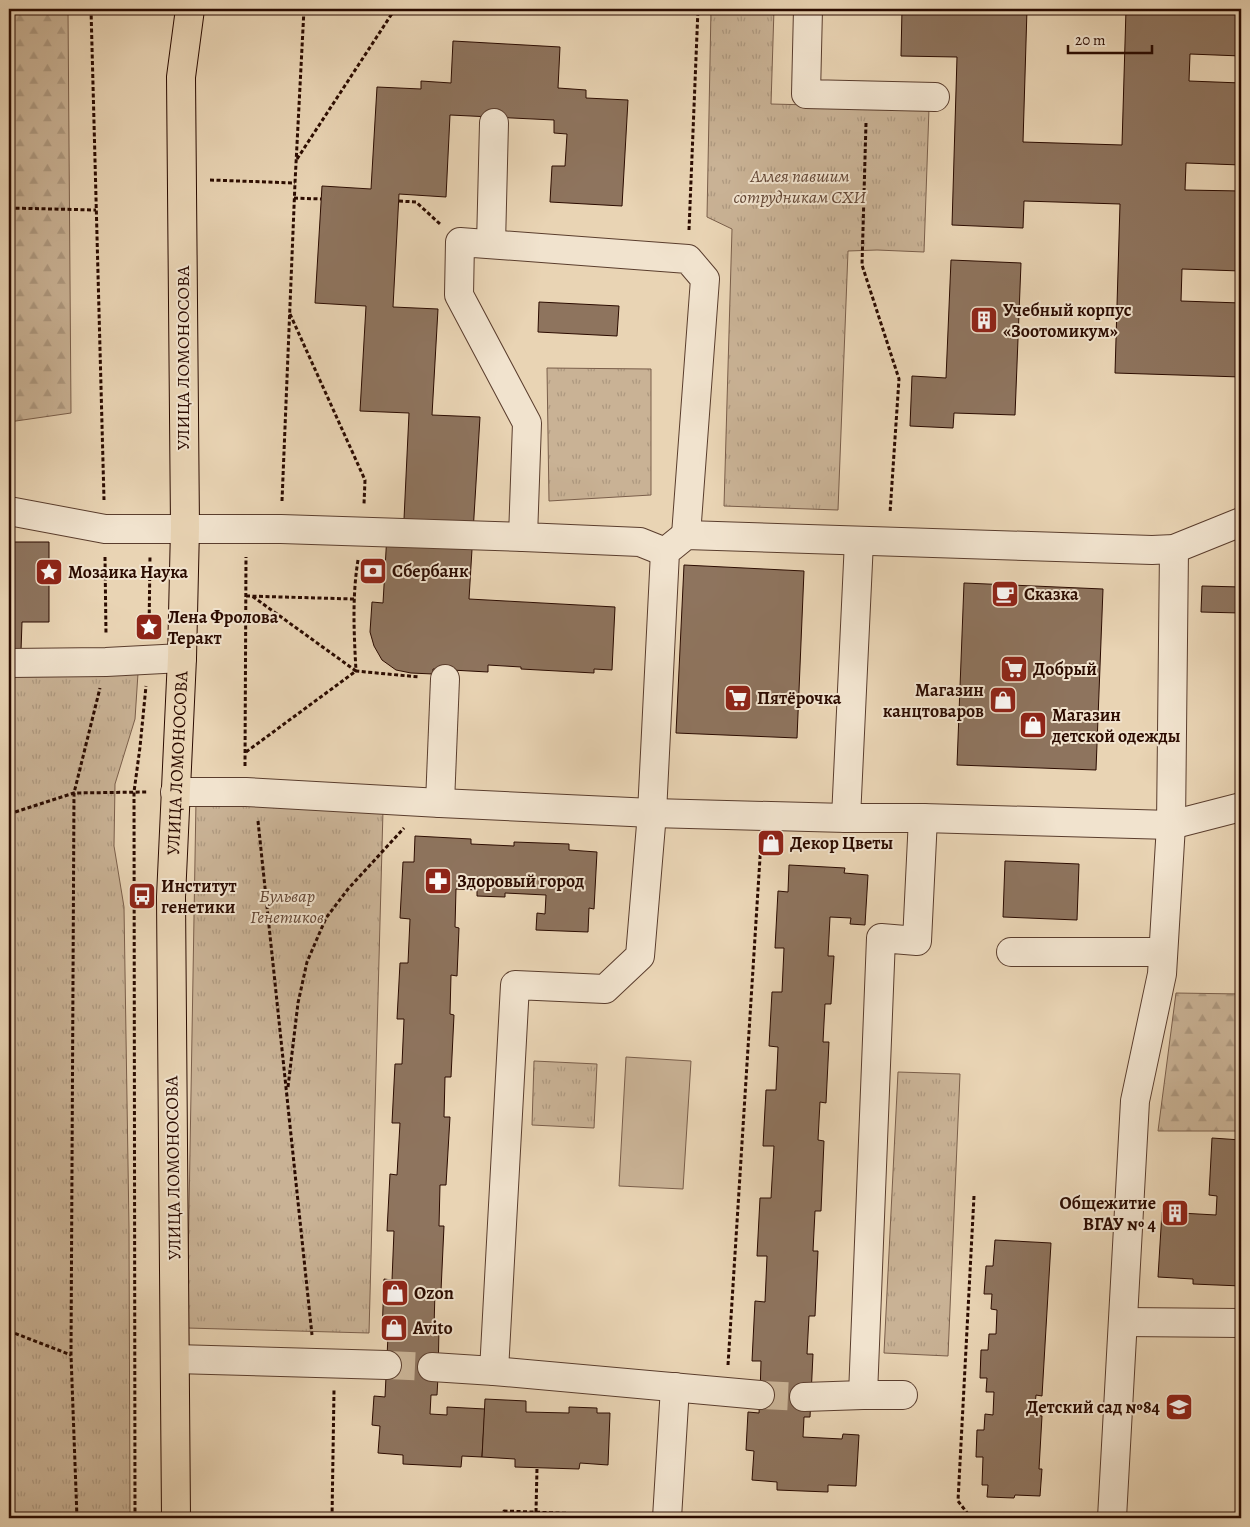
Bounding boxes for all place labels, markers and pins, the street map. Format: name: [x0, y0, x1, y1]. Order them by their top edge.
place label: Учебный корпус «Зоотомикум»: [1003, 298, 1132, 343]
building icon: Учебный корпус «Зоотомикум»: [969, 305, 999, 335]
bank icon: Сбербанк: [358, 556, 388, 586]
place icon: Мозаика Наука: [34, 557, 64, 587]
place label: Сбербанк: [392, 559, 469, 583]
place label: Мозаика Наука: [68, 560, 189, 584]
cafe icon: Сказка: [990, 579, 1020, 609]
place label: Сказка: [1024, 582, 1079, 606]
place label: Лена Фролова Теракт: [168, 605, 279, 650]
place icon: Лена Фролова Теракт: [134, 612, 164, 642]
supermarket icon: Добрый: [999, 654, 1029, 684]
place label: Добрый: [1033, 657, 1097, 681]
place label: Магазин канцтоваров: [883, 678, 984, 723]
supermarket icon: Пятёрочка: [723, 683, 753, 713]
shop icon: Магазин канцтоваров: [988, 685, 1018, 715]
place label: Пятёрочка: [757, 686, 842, 710]
place label: Магазин детской одежды: [1051, 703, 1180, 748]
shop icon: Магазин детской одежды: [1018, 710, 1048, 740]
shop icon: Декор Цветы: [756, 828, 786, 858]
place label: Декор Цветы: [790, 831, 893, 855]
pharmacy icon: Здоровый город: [423, 866, 453, 896]
place label: Здоровый город: [457, 869, 584, 893]
place label: Институт генетики: [161, 874, 237, 919]
bus stop icon: Институт генетики: [127, 881, 157, 911]
place label: Общежитие ВГАУ № 4: [1059, 1191, 1157, 1236]
building icon: Общежитие ВГАУ № 4: [1160, 1198, 1190, 1228]
shop icon: Ozon: [380, 1278, 410, 1308]
place label: Ozon: [414, 1281, 454, 1305]
shop icon: Avito: [379, 1313, 409, 1343]
place label: Avito: [412, 1316, 453, 1340]
school or university icon: Детский сад №84: [1164, 1392, 1194, 1422]
place label: Детский сад №84: [1026, 1395, 1161, 1419]

